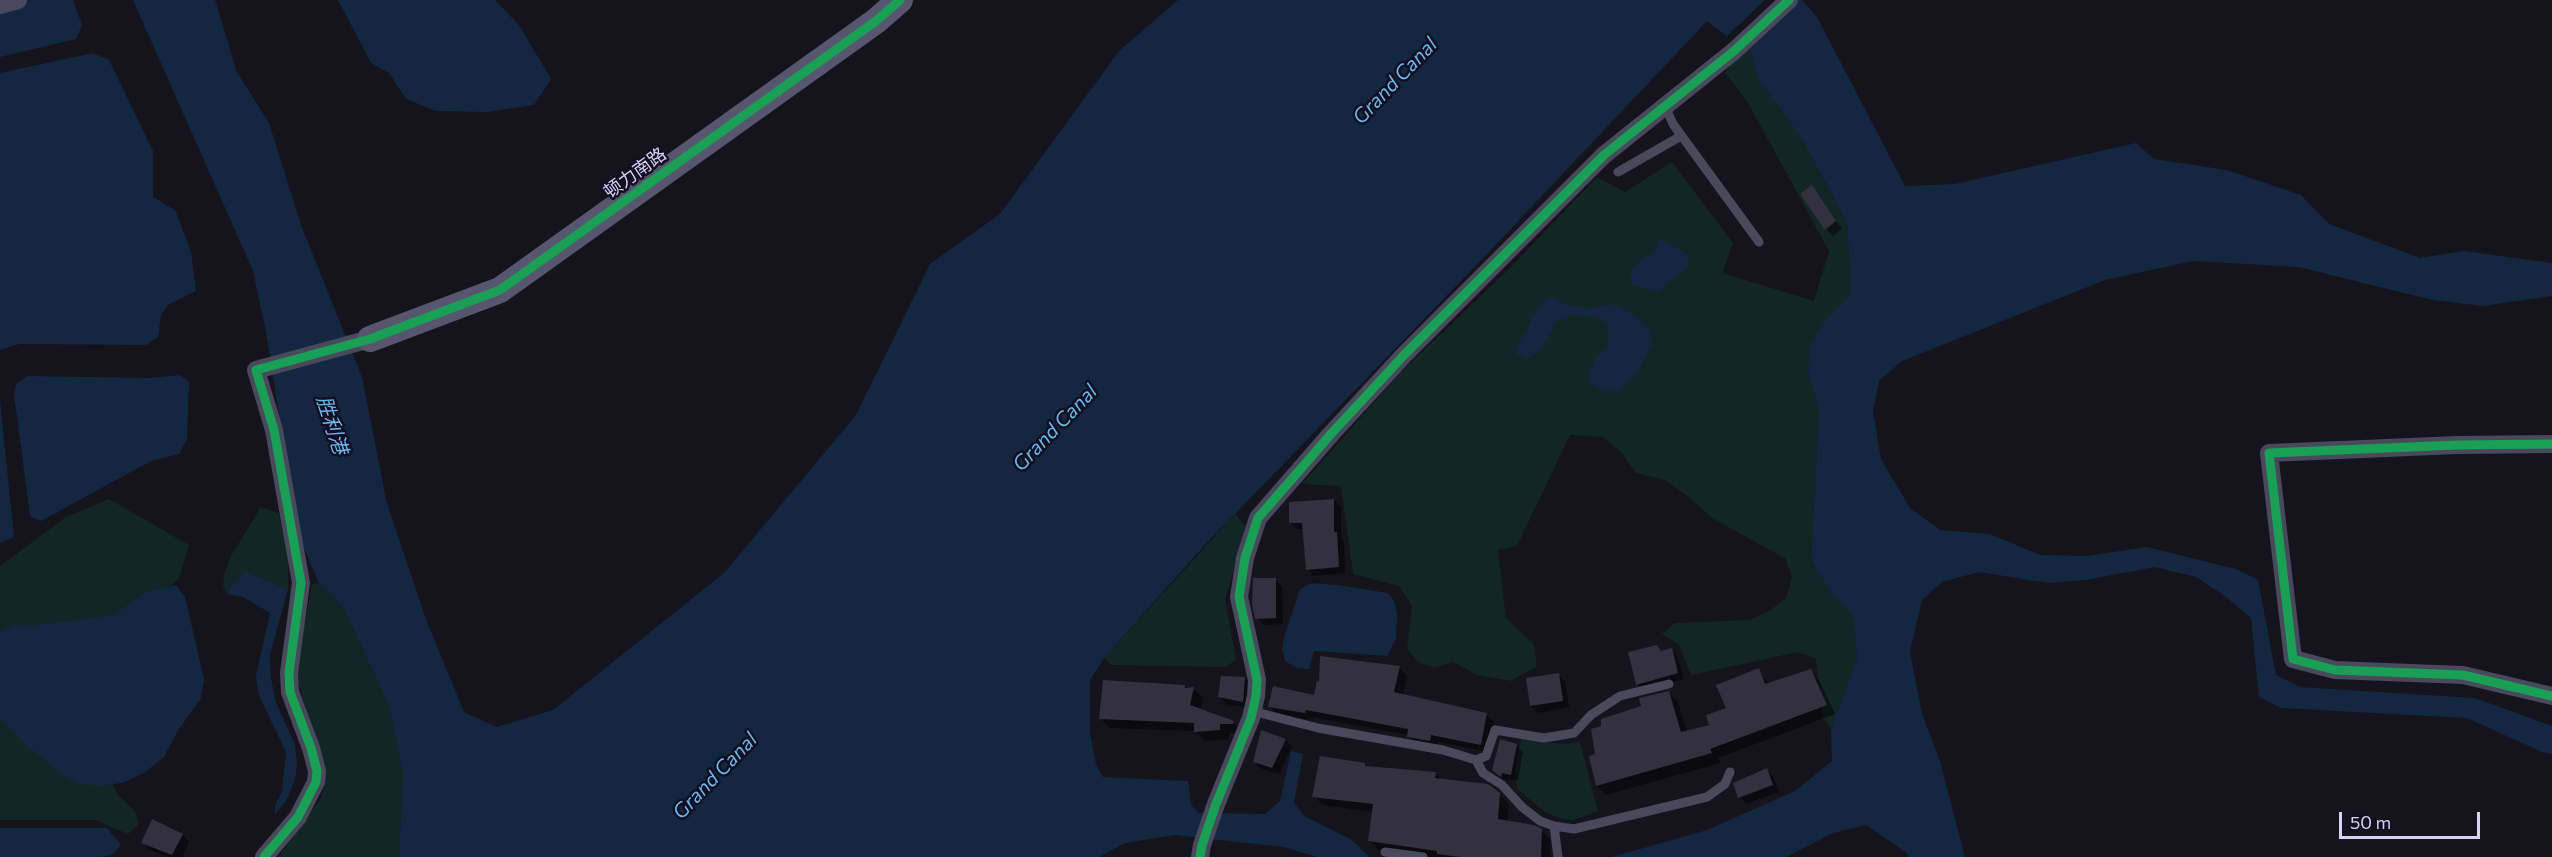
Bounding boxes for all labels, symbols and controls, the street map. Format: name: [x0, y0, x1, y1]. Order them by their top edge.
water label: Grand Canal: [1348, 33, 1442, 129]
street label: 顿力南路: [600, 143, 670, 203]
water label: Grand Canal: [1008, 380, 1102, 476]
water label: 胜利港: [311, 393, 353, 457]
water label: Grand Canal: [668, 728, 762, 824]
scale bar: [2342, 800, 2483, 838]
text: 50 m: [2350, 811, 2391, 833]

